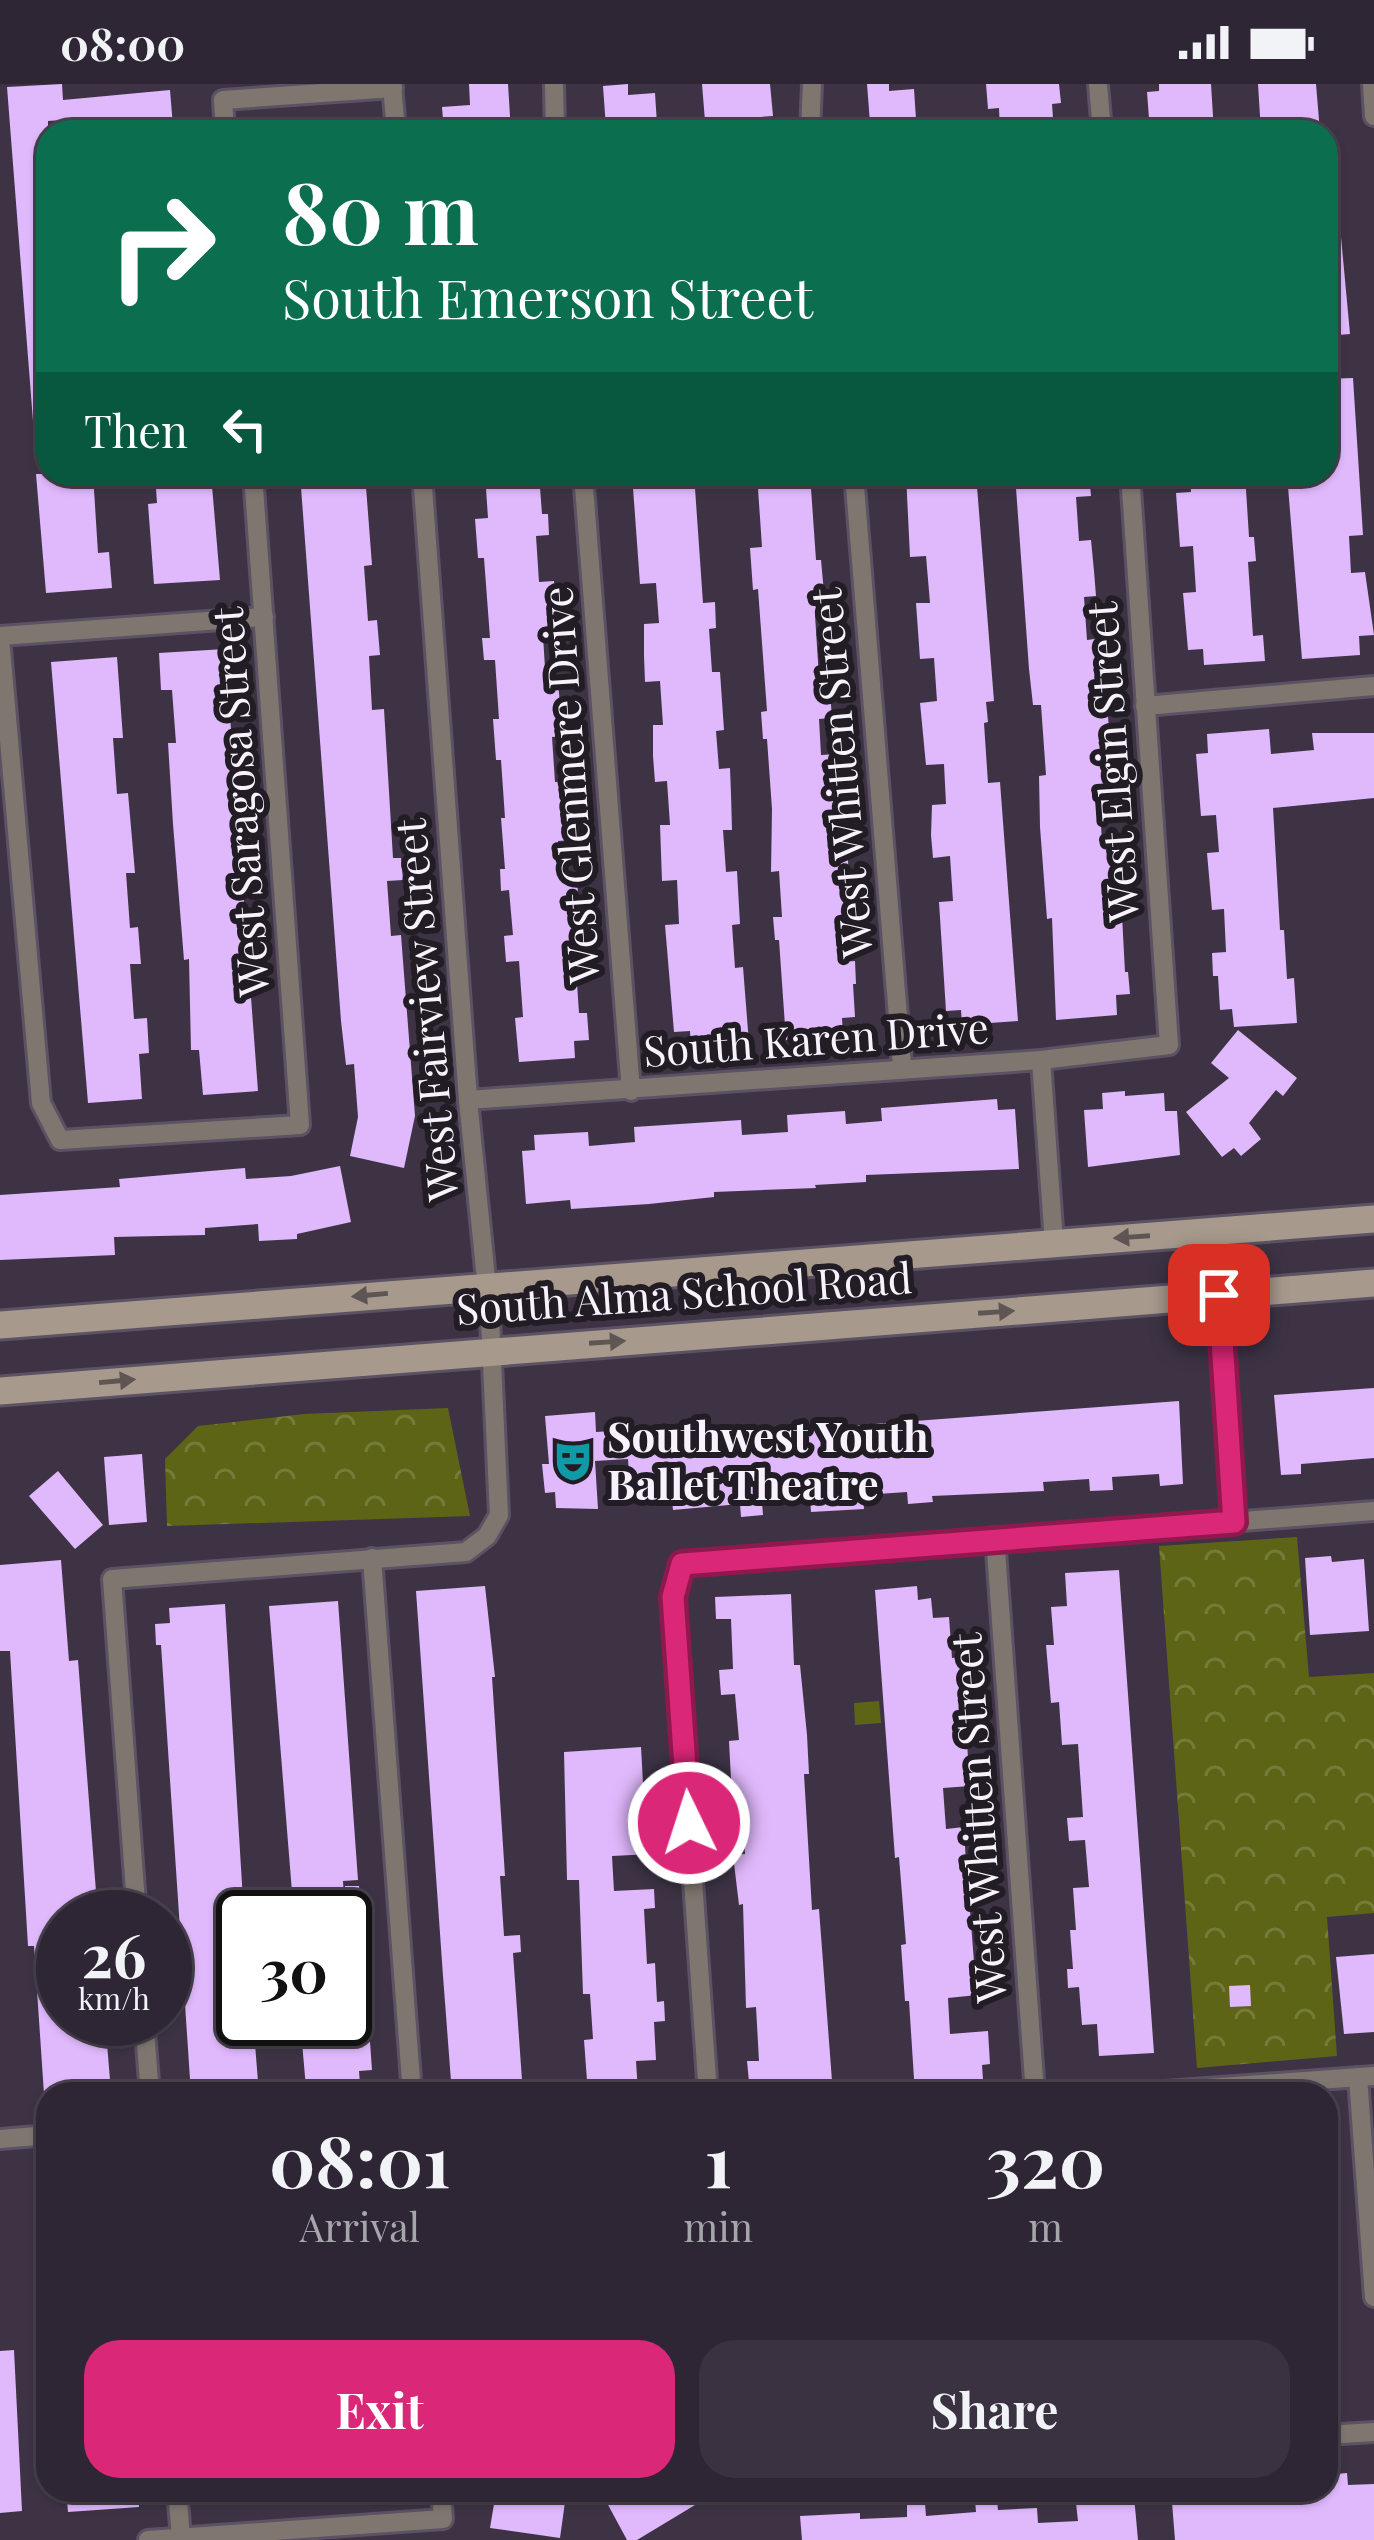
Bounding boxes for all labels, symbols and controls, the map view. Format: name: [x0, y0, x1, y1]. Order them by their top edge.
text: 08:00: [60, 12, 185, 72]
text: 80 m: [282, 154, 479, 266]
icon: right: [84, 168, 240, 324]
text: South Emerson Street: [282, 261, 813, 333]
icon: left: [212, 396, 278, 462]
text: Then: [84, 399, 188, 459]
street label: West Glenmere Drive: [527, 585, 611, 987]
street label: West Whitten Street: [796, 585, 884, 961]
street label: West Elgin Street: [1072, 599, 1150, 925]
street label: West Saragosa Street: [197, 604, 281, 1000]
street label: West Fairview Street: [380, 816, 470, 1205]
street label: South Karen Drive: [641, 998, 990, 1078]
one-way arrow: [1113, 1227, 1150, 1246]
pin: [1168, 1244, 1270, 1346]
street label: South Alma School Road: [454, 1248, 914, 1336]
icon: arrive: [1186, 1262, 1252, 1328]
one-way arrow: [351, 1286, 388, 1305]
one-way arrow: [978, 1303, 1015, 1322]
one-way arrow: [589, 1332, 626, 1351]
one-way arrow: [99, 1371, 136, 1390]
place label: Southwest Youth Ballet Theatre: [607, 1407, 929, 1511]
theatre icon: Southwest Youth Ballet Theatre: [550, 1438, 596, 1484]
street label: West Whitten Street: [936, 1630, 1018, 2006]
position arrow: [626, 1760, 752, 1886]
speed limit sign: 30: [216, 1890, 372, 2046]
text: 26: [81, 1913, 147, 1993]
text: km/h: [78, 1978, 150, 2018]
text: 08:01: [269, 2110, 451, 2206]
text: 1: [704, 2110, 732, 2206]
text: 320: [986, 2110, 1105, 2206]
text: Arrival: [300, 2200, 420, 2252]
text: min: [684, 2200, 753, 2252]
text: m: [1028, 2200, 1063, 2252]
button: Exit: [84, 2340, 675, 2478]
button: Share: [699, 2340, 1290, 2478]

